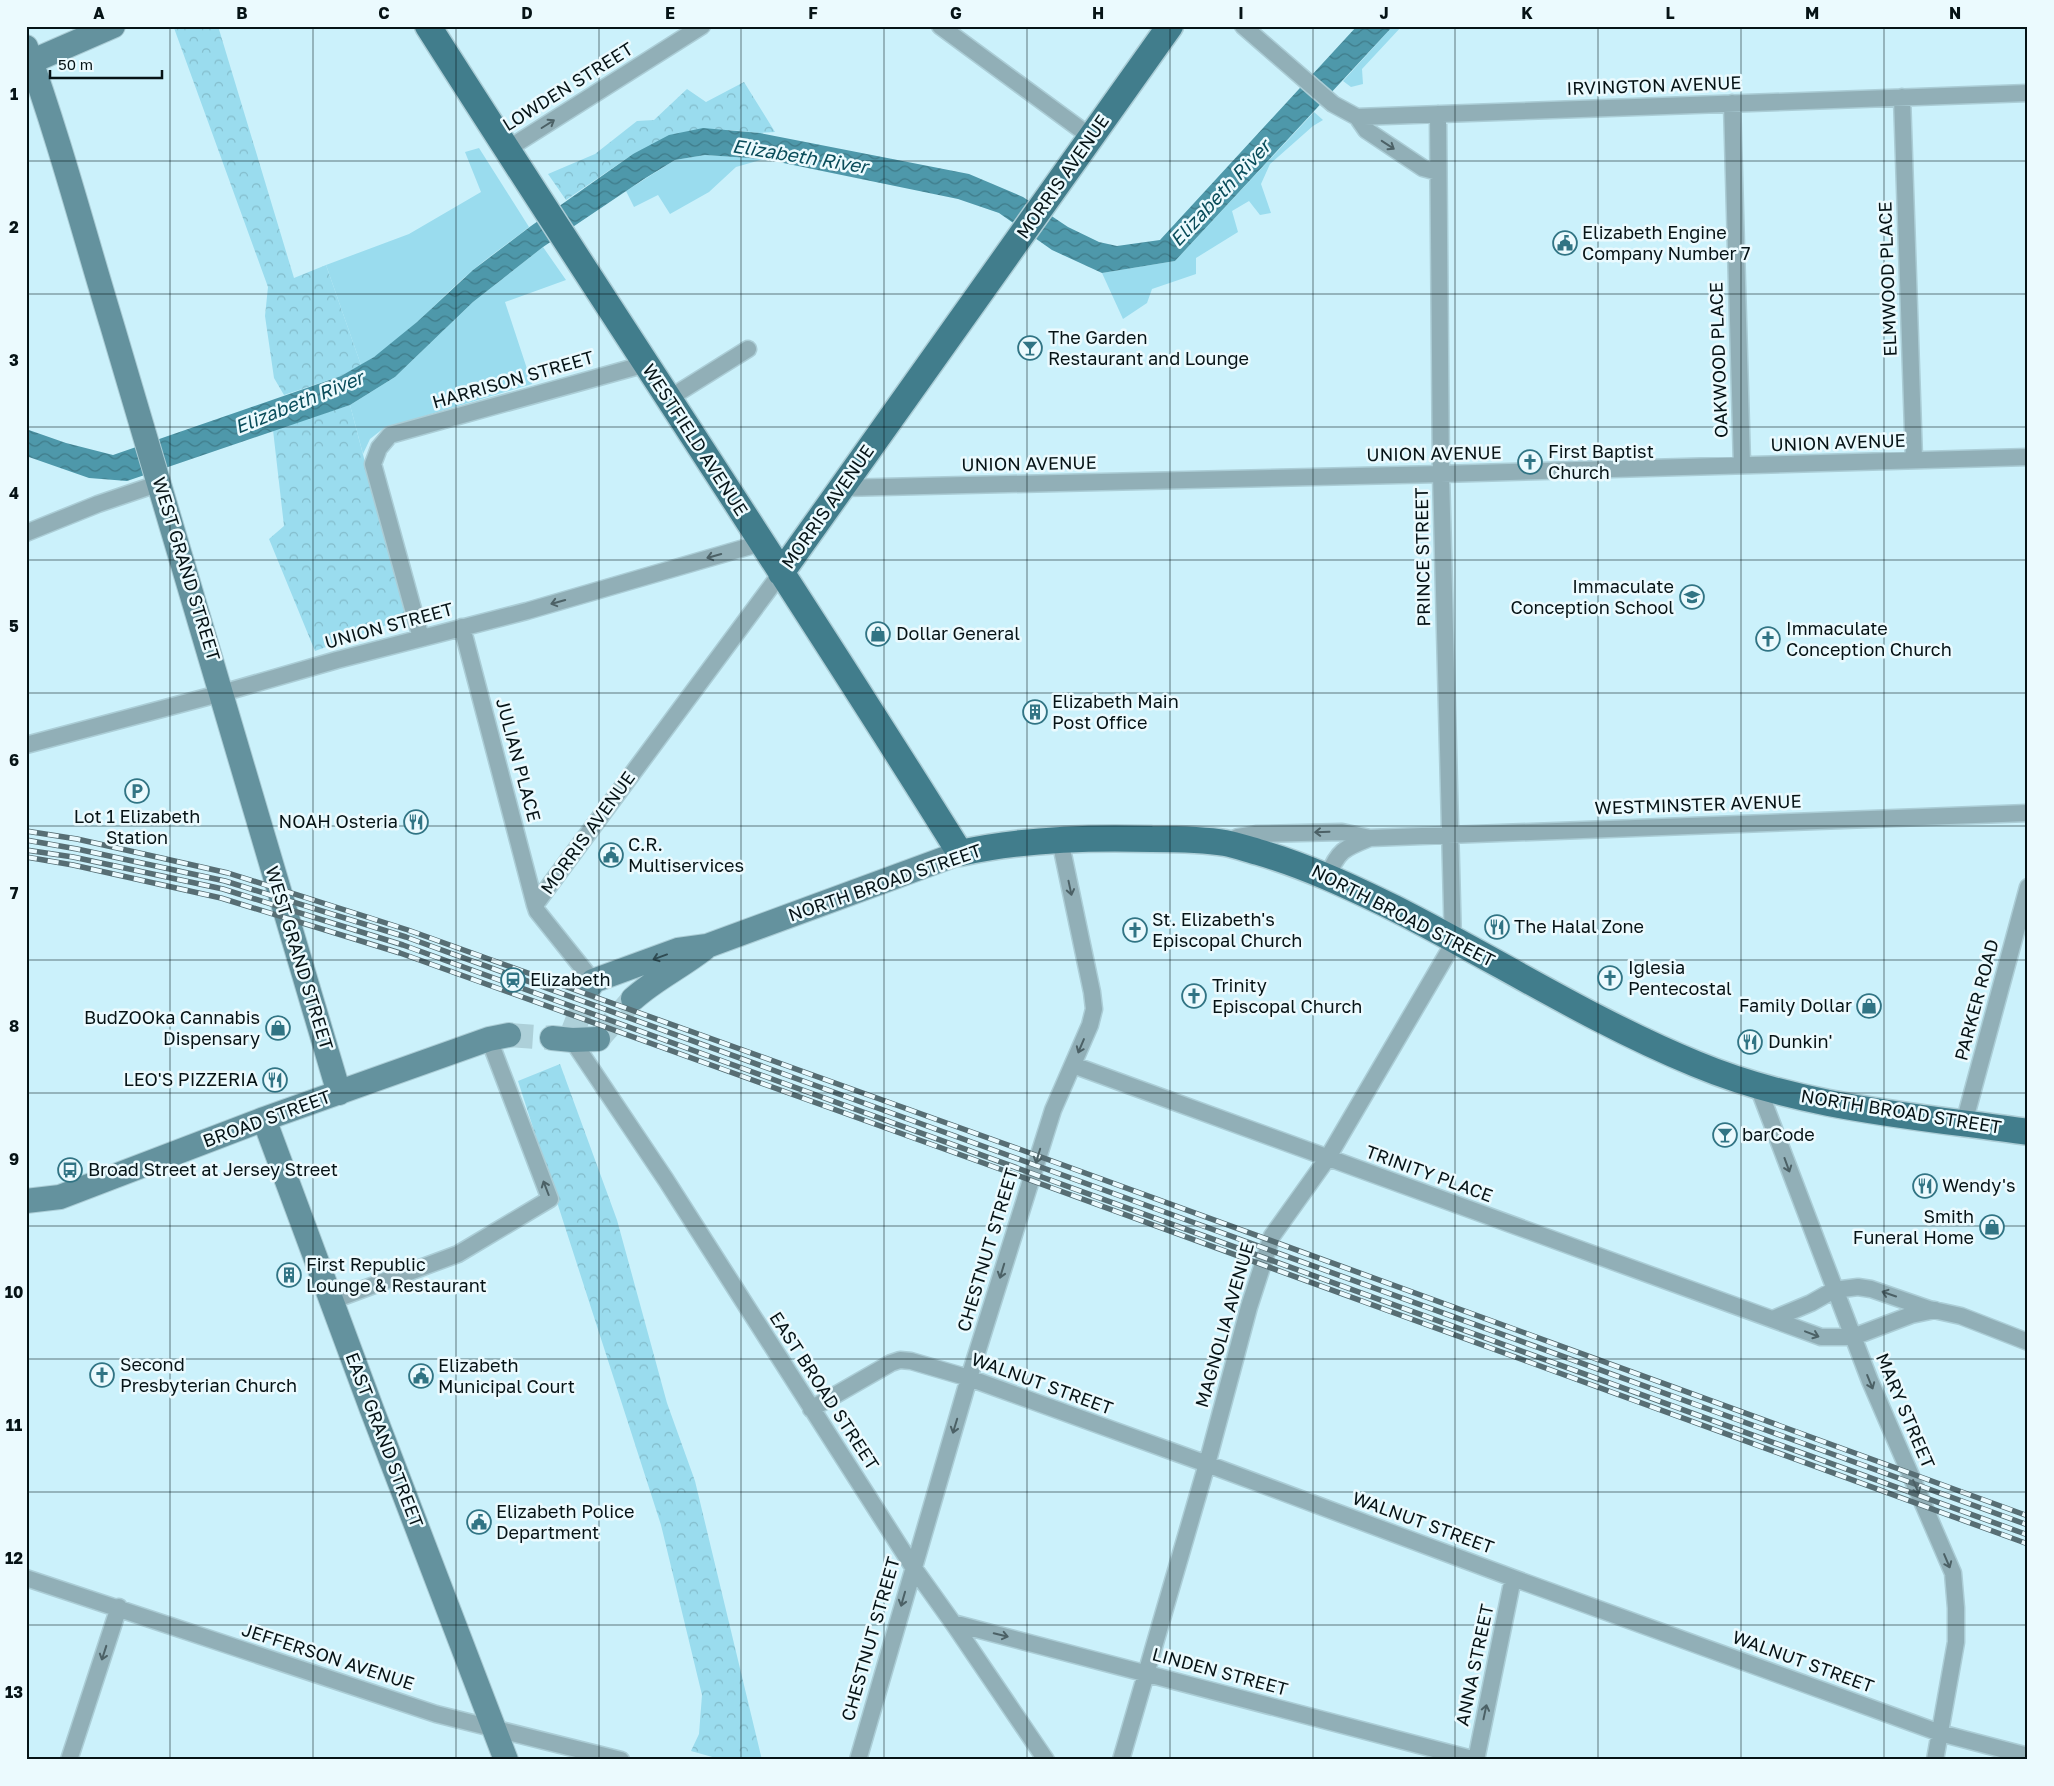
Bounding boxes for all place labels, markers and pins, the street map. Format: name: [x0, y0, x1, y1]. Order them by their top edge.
place label: Elizabeth Engine Company Number 7: [1582, 221, 1751, 264]
public building icon: Elizabeth Engine Company Number 7: [1552, 230, 1578, 256]
place label: The Garden Restaurant and Lounge: [1048, 326, 1249, 369]
bar icon: The Garden Restaurant and Lounge: [1017, 335, 1043, 361]
place label: First Baptist Church: [1548, 440, 1654, 483]
church icon: First Baptist Church: [1517, 449, 1543, 475]
place label: Immaculate Conception School: [1510, 575, 1674, 618]
school or university icon: Immaculate Conception School: [1679, 584, 1705, 610]
place label: Immaculate Conception Church: [1786, 617, 1952, 660]
shop icon: Dollar General: [865, 621, 891, 647]
place label: Dollar General: [896, 622, 1020, 644]
church icon: Immaculate Conception Church: [1755, 626, 1781, 652]
place label: Elizabeth Main Post Office: [1052, 690, 1179, 733]
building icon: Elizabeth Main Post Office: [1022, 699, 1048, 725]
parking icon: Lot 1 Elizabeth Station: [124, 778, 150, 804]
place label: Lot 1 Elizabeth Station: [74, 805, 200, 848]
restaurant icon: NOAH Osteria: [403, 809, 429, 835]
place label: NOAH Osteria: [279, 810, 398, 832]
place label: C.R. Multiservices: [628, 833, 744, 876]
public building icon: C.R. Multiservices: [598, 842, 624, 868]
place label: St. Elizabeth's Episcopal Church: [1152, 908, 1302, 951]
restaurant icon: The Halal Zone: [1484, 914, 1510, 940]
place label: The Halal Zone: [1514, 915, 1644, 937]
church icon: St. Elizabeth's Episcopal Church: [1122, 917, 1148, 943]
place label: Iglesia Pentecostal: [1628, 956, 1732, 999]
church icon: Iglesia Pentecostal: [1597, 965, 1623, 991]
station icon: Elizabeth: [500, 967, 526, 993]
place label: Elizabeth: [530, 968, 611, 990]
place label: Trinity Episcopal Church: [1212, 974, 1362, 1017]
church icon: Trinity Episcopal Church: [1181, 983, 1207, 1009]
shop icon: Family Dollar: [1856, 993, 1882, 1019]
place label: Family Dollar: [1739, 994, 1852, 1016]
place label: BudZOOka Cannabis Dispensary: [84, 1006, 260, 1049]
shop icon: BudZOOka Cannabis Dispensary: [265, 1015, 291, 1041]
restaurant icon: Dunkin': [1737, 1029, 1763, 1055]
place label: Dunkin': [1768, 1030, 1832, 1052]
restaurant icon: LEO'S PIZZERIA: [262, 1067, 288, 1093]
place label: LEO'S PIZZERIA: [123, 1068, 258, 1090]
bar icon: barCode: [1712, 1122, 1738, 1148]
place label: barCode: [1742, 1123, 1815, 1145]
bus stop icon: Broad Street at Jersey Street: [57, 1157, 83, 1183]
place label: Broad Street at Jersey Street: [88, 1158, 338, 1180]
restaurant icon: Wendy's: [1912, 1173, 1938, 1199]
place label: Wendy's: [1942, 1174, 2015, 1196]
place label: Smith Funeral Home: [1853, 1205, 1974, 1248]
shop icon: Smith Funeral Home: [1979, 1214, 2005, 1240]
place label: First Republic Lounge & Restaurant: [306, 1253, 487, 1296]
building icon: First Republic Lounge & Restaurant: [276, 1262, 302, 1288]
place label: Second Presbyterian Church: [120, 1353, 297, 1396]
place label: Elizabeth Municipal Court: [438, 1354, 575, 1397]
church icon: Second Presbyterian Church: [89, 1362, 115, 1388]
public building icon: Elizabeth Municipal Court: [408, 1363, 434, 1389]
place label: Elizabeth Police Department: [496, 1500, 634, 1543]
public building icon: Elizabeth Police Department: [466, 1509, 492, 1535]

